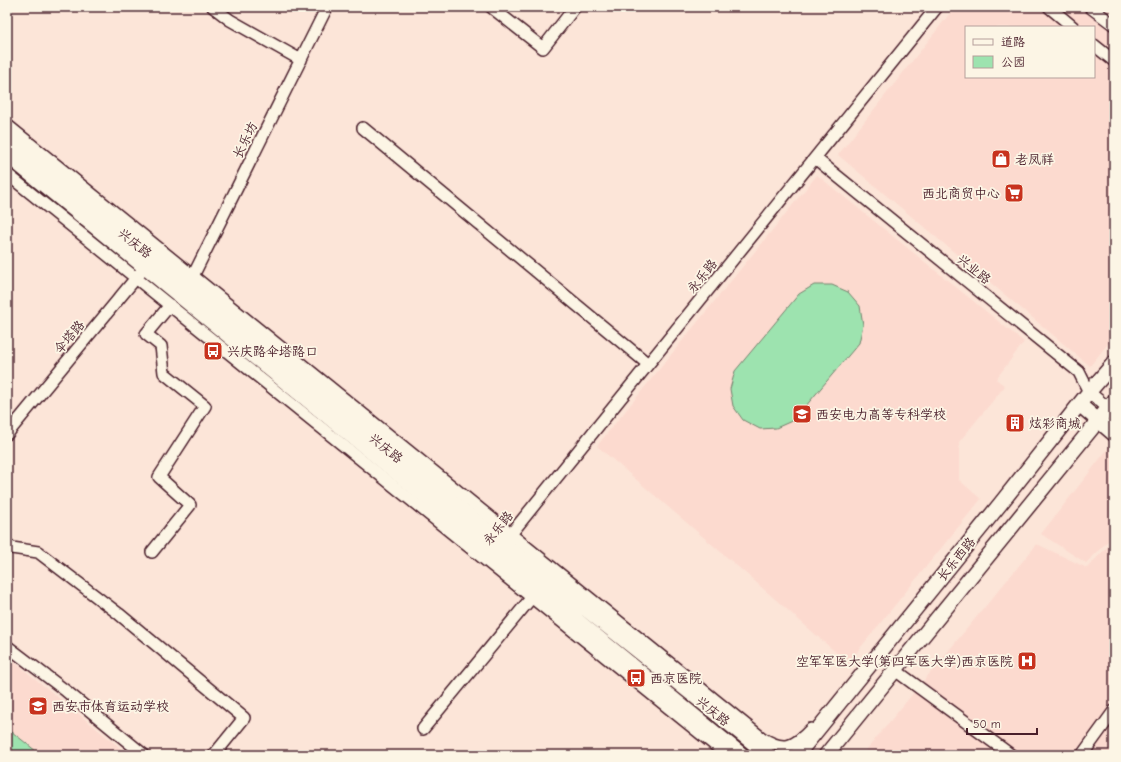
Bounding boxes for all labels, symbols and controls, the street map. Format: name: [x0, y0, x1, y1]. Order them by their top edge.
legend: [965, 26, 1095, 78]
text: 道路: [1001, 35, 1025, 49]
text: 公园: [1001, 55, 1025, 69]
street label: 长乐坊: [230, 119, 260, 161]
shop icon: 老凤祥: [990, 148, 1012, 170]
place label: 老凤祥: [1015, 152, 1054, 167]
supermarket icon: 西北商贸中心: [1003, 182, 1025, 204]
place label: 西北商贸中心: [922, 186, 1000, 201]
street label: 兴庆路: [115, 225, 155, 261]
street label: 兴业路: [954, 251, 994, 287]
street label: 永乐路: [684, 256, 720, 296]
street label: 伞塔路: [51, 317, 87, 357]
bus stop icon: 兴庆路伞塔路口: [202, 340, 224, 362]
place label: 兴庆路伞塔路口: [227, 344, 318, 359]
school or university icon: 西安电力高等专科学校: [791, 403, 813, 425]
place label: 西安电力高等专科学校: [816, 407, 946, 422]
building icon: 炫彩商城: [1004, 412, 1026, 434]
place label: 炫彩商城: [1029, 416, 1081, 431]
street label: 兴庆路: [366, 430, 406, 466]
street label: 永乐路: [480, 508, 516, 548]
street label: 长乐西路: [934, 534, 978, 584]
hospital icon: 空军军医大学(第四军医大学)西京医院: [1016, 650, 1038, 672]
place label: 空军军医大学(第四军医大学)西京医院: [796, 654, 1013, 669]
bus stop icon: 西京医院: [625, 667, 647, 689]
place label: 西京医院: [650, 671, 702, 686]
street label: 兴庆路: [693, 693, 733, 729]
school or university icon: 西安市体育运动学校: [27, 695, 49, 717]
place label: 西安市体育运动学校: [52, 699, 169, 714]
scale bar: [967, 710, 1037, 736]
text: 50 m: [973, 717, 1001, 731]

